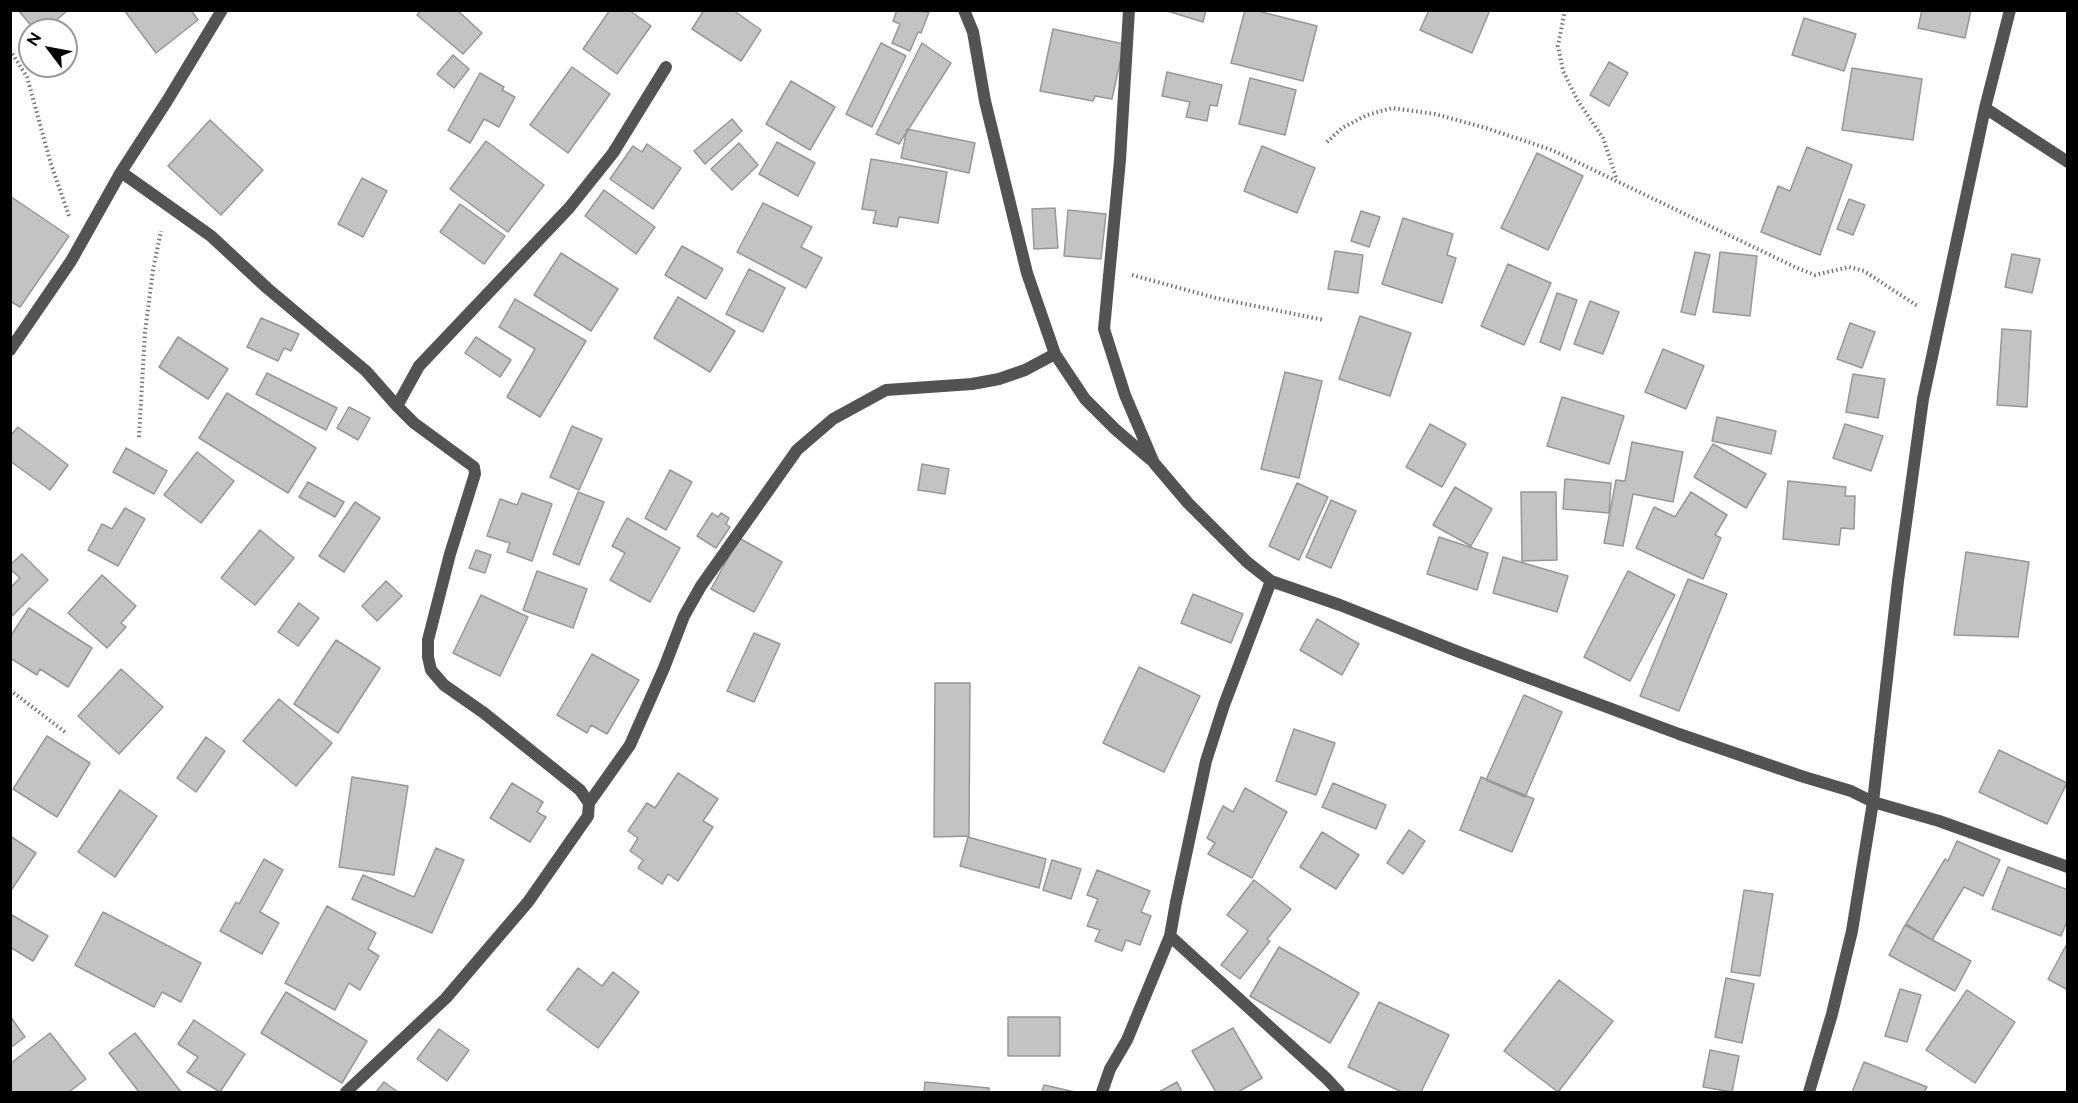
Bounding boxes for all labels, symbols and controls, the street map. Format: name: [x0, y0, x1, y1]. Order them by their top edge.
north arrow: [18, 18, 78, 78]
text: N: [23, 29, 45, 49]

